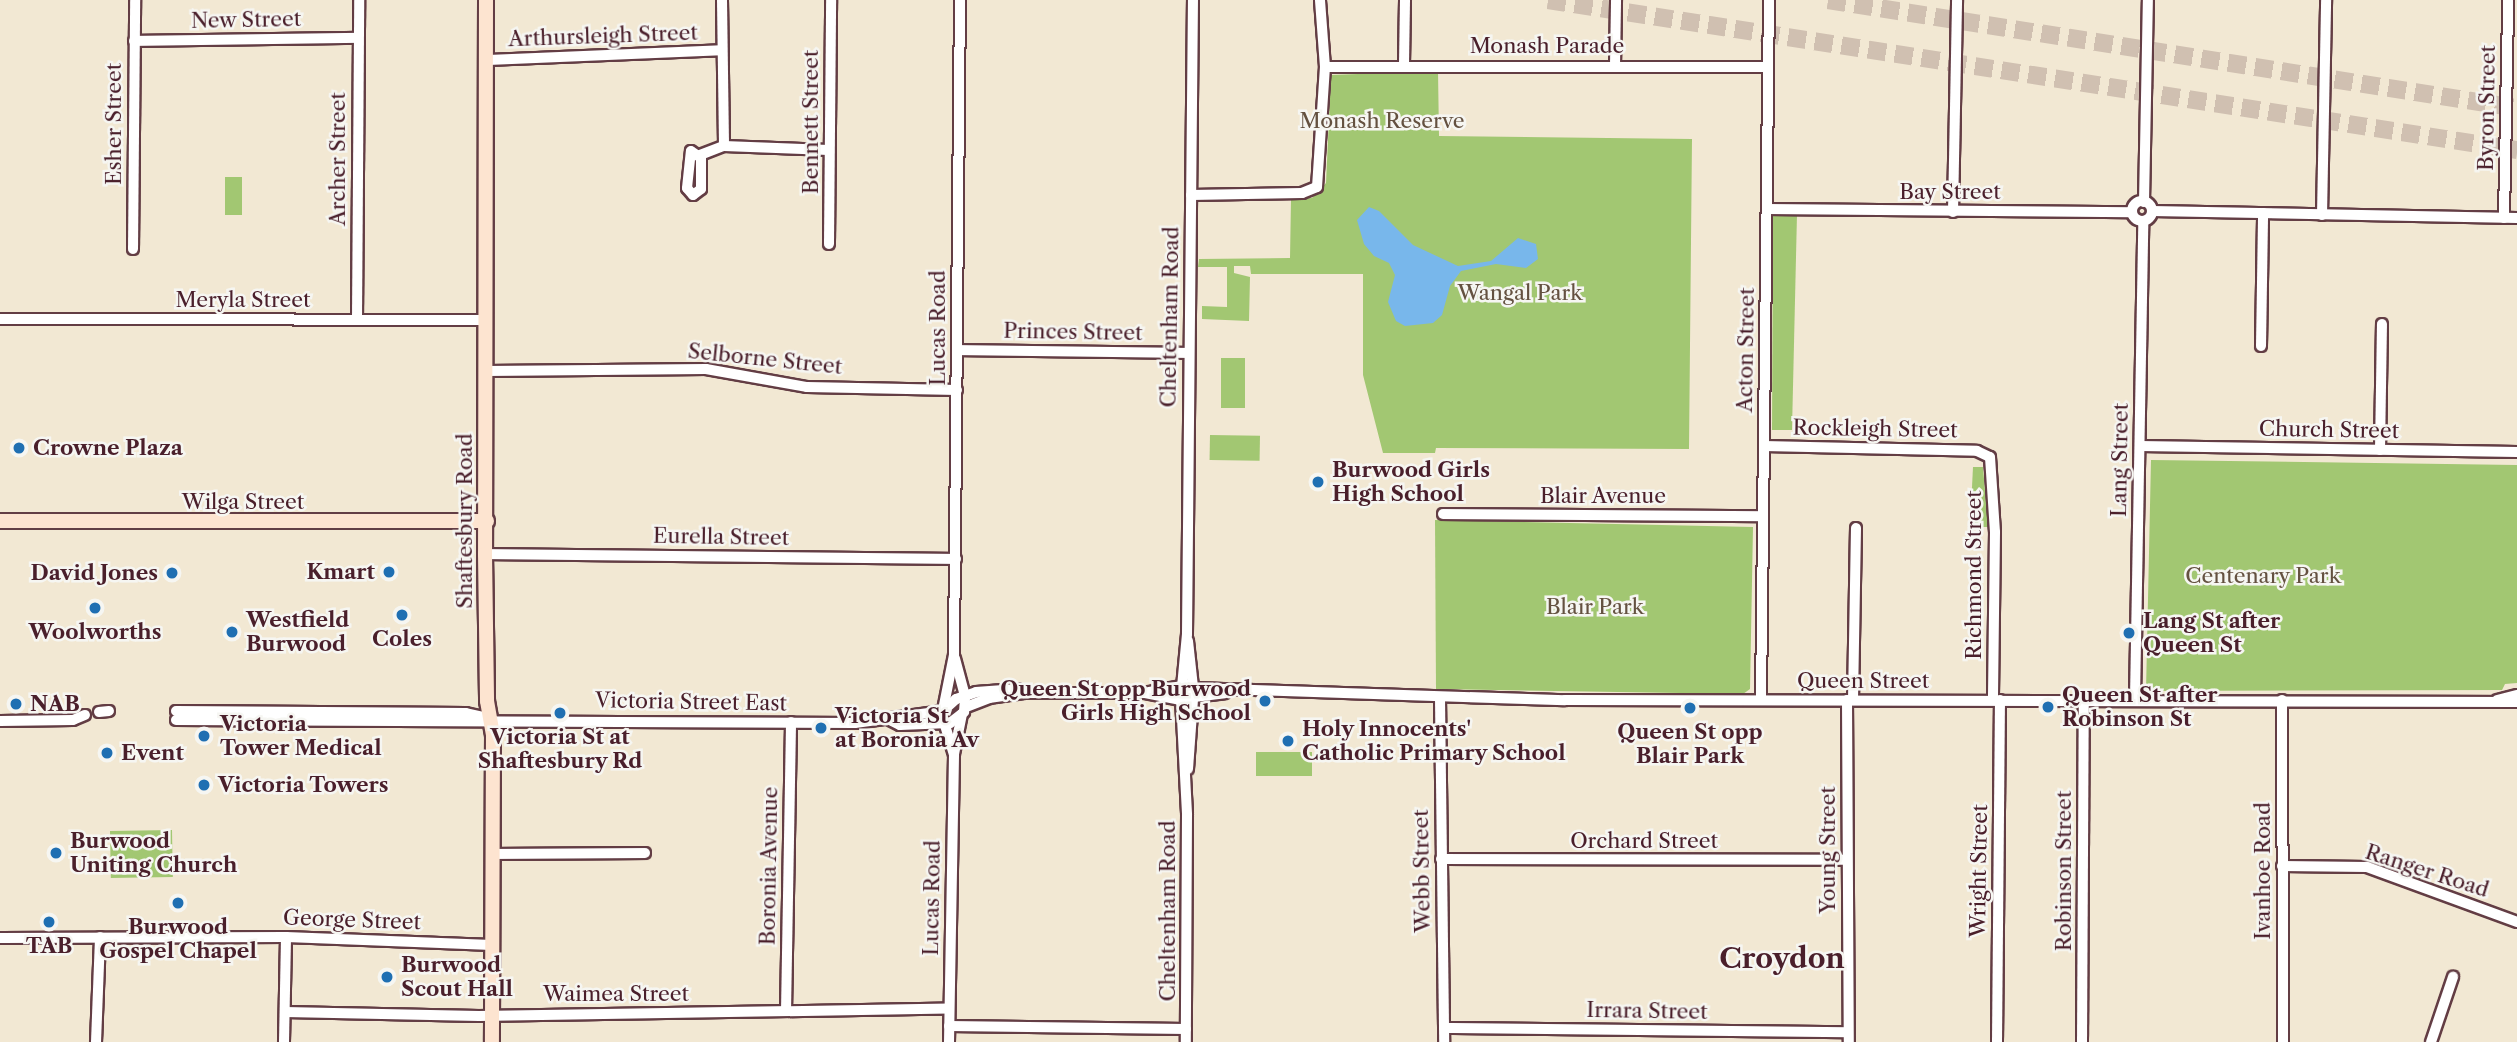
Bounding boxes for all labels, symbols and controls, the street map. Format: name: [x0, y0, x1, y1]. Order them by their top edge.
street label: New Street: [190, 6, 302, 34]
street label: Arthursleigh Street: [508, 20, 698, 52]
street label: Monash Parade: [1470, 33, 1624, 59]
street label: Byron Street: [2473, 45, 2501, 171]
street label: Bennett Street: [798, 50, 824, 194]
street label: Esher Street: [101, 63, 127, 185]
street label: Archer Street: [325, 92, 351, 226]
park label: Monash Reserve: [1300, 108, 1464, 134]
street label: Bay Street: [1899, 179, 2001, 205]
street label: Cheltenham Road: [1156, 226, 1184, 408]
street label: Lucas Road: [925, 270, 951, 386]
park label: Wangal Park: [1458, 280, 1582, 306]
street label: Meryla Street: [175, 287, 311, 313]
street label: Acton Street: [1732, 287, 1760, 413]
street label: Princes Street: [1003, 318, 1143, 346]
street label: Selborne Street: [687, 338, 843, 380]
street label: Lang Street: [2106, 403, 2134, 517]
street label: Rockleigh Street: [1792, 415, 1958, 443]
street label: Church Street: [2259, 416, 2399, 444]
street label: Shaftesbury Road: [452, 433, 478, 609]
place label: Crowne Plaza: [33, 435, 183, 461]
marker: Crowne Plaza: [11, 440, 27, 456]
place label: Burwood Girls High School: [1332, 457, 1490, 507]
marker: Burwood Girls High School: [1310, 474, 1326, 490]
street label: Blair Avenue: [1539, 483, 1667, 509]
street label: Wilga Street: [182, 489, 304, 515]
street label: Richmond Street: [1961, 490, 1987, 660]
street label: Eurella Street: [653, 523, 789, 551]
place label: Kmart: [306, 559, 375, 585]
place label: David Jones: [31, 560, 158, 586]
park label: Centenary Park: [2185, 563, 2341, 589]
marker: Kmart: [381, 564, 397, 580]
marker: David Jones: [164, 565, 180, 581]
park label: Blair Park: [1546, 594, 1644, 620]
marker: Woolworths: [87, 600, 103, 616]
place label: Westfield Burwood: [246, 607, 349, 657]
marker: Coles: [394, 607, 410, 623]
place label: Lang St after Queen St: [2143, 608, 2280, 658]
place label: Woolworths: [29, 619, 161, 645]
marker: Westfield Burwood: [224, 624, 240, 640]
marker: Lang St after Queen St: [2121, 625, 2137, 641]
place label: Coles: [372, 626, 432, 652]
street label: Queen Street: [1797, 668, 1929, 694]
place label: Queen St opp Burwood Girls High School: [1000, 676, 1251, 726]
place label: Queen St after Robinson St: [2062, 682, 2218, 732]
street label: Victoria Street East: [595, 688, 787, 716]
place label: NAB: [30, 691, 80, 717]
marker: Queen St opp Burwood Girls High School: [1257, 693, 1273, 709]
marker: NAB: [8, 696, 24, 712]
marker: Queen St after Robinson St: [2040, 699, 2056, 715]
marker: Queen St opp Blair Park: [1682, 700, 1698, 716]
place label: Victoria St at Boronia Av: [835, 703, 980, 753]
marker: Victoria St at Shaftesbury Rd: [552, 705, 568, 721]
place label: Victoria Tower Medical: [220, 711, 382, 761]
place label: Holy Innocents' Catholic Primary School: [1302, 716, 1566, 766]
place label: Queen St opp Blair Park: [1617, 719, 1763, 769]
marker: Victoria St at Boronia Av: [813, 720, 829, 736]
place label: Victoria St at Shaftesbury Rd: [477, 724, 643, 774]
marker: Victoria Tower Medical: [194, 726, 214, 746]
marker: Holy Innocents' Catholic Primary School: [1280, 733, 1296, 749]
place label: Event: [121, 740, 184, 766]
marker: Event: [99, 745, 115, 761]
place label: Victoria Towers: [218, 772, 389, 798]
marker: Victoria Towers: [196, 777, 212, 793]
street label: Boronia Avenue: [755, 786, 783, 946]
street label: Young Street: [1815, 786, 1841, 914]
street label: Robinson Street: [2051, 791, 2077, 951]
street label: Ivanhoe Road: [2250, 802, 2276, 940]
street label: Wright Street: [1965, 804, 1993, 938]
street label: Webb Street: [1408, 809, 1436, 933]
street label: Cheltenham Road: [1155, 821, 1181, 1001]
place label: Burwood Uniting Church: [70, 828, 237, 878]
street label: Orchard Street: [1570, 828, 1718, 854]
street label: Ranger Road: [2362, 839, 2492, 903]
street label: Lucas Road: [918, 840, 946, 956]
marker: Burwood Uniting Church: [48, 845, 64, 861]
marker: Burwood Gospel Chapel: [170, 895, 186, 911]
street label: George Street: [283, 905, 421, 935]
marker: TAB: [41, 914, 57, 930]
place label: Burwood Gospel Chapel: [99, 914, 257, 964]
place label: TAB: [26, 933, 72, 959]
district label: Croydon: [1719, 941, 1845, 975]
place label: Burwood Scout Hall: [401, 952, 513, 1002]
marker: Burwood Scout Hall: [379, 969, 395, 985]
street label: Waimea Street: [543, 981, 689, 1007]
street label: Irrara Street: [1586, 997, 1708, 1025]

